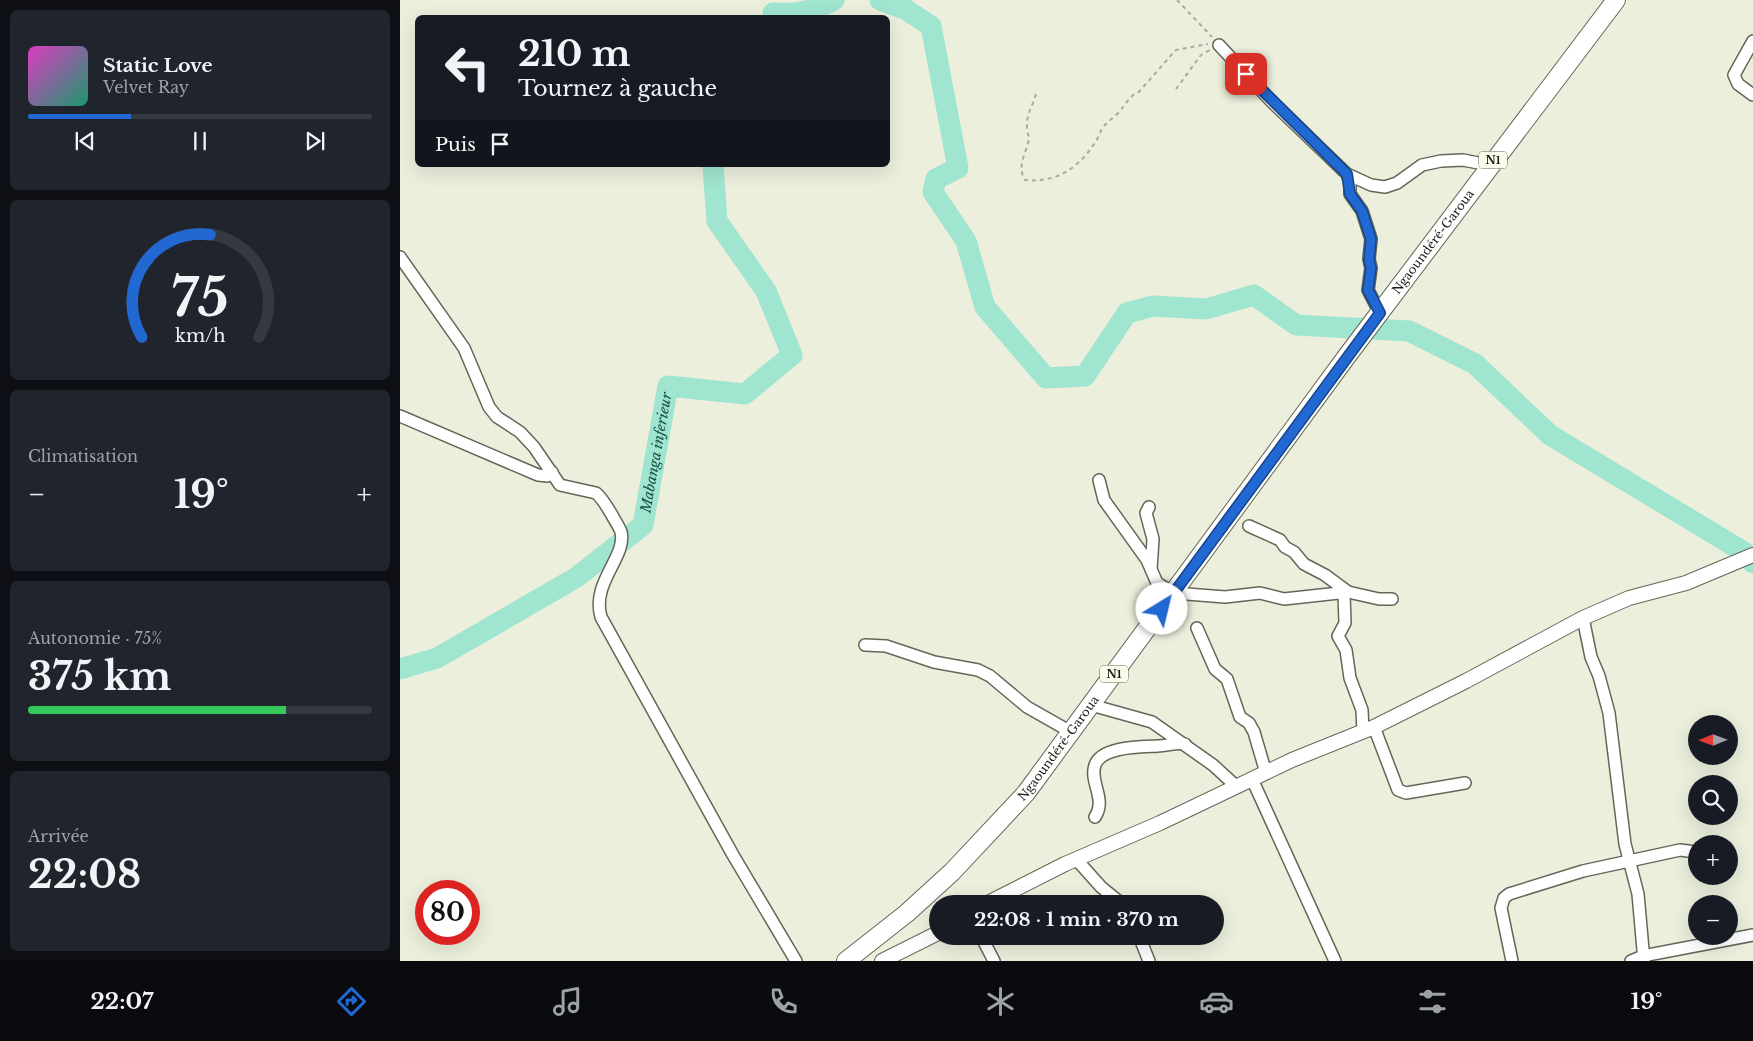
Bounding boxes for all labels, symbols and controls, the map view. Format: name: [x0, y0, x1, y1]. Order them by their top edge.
text: 210 m: [518, 32, 631, 75]
icon: left: [435, 35, 500, 100]
pin: [1225, 53, 1267, 95]
text: Static Love: [103, 54, 213, 77]
icon: arrive: [1232, 60, 1260, 88]
text: Tournez à gauche: [518, 75, 717, 102]
text: Velvet Ray: [103, 77, 189, 97]
icon: previous: [71, 127, 99, 155]
icon: pause: [186, 127, 214, 155]
icon: next: [301, 127, 329, 155]
icon: arrive: [486, 130, 514, 158]
text: Puis: [435, 133, 476, 156]
road number: N1: [1479, 152, 1507, 168]
street label: Ngaoundéré-Garoua: [1389, 186, 1477, 297]
text: 75: [171, 266, 229, 330]
text: km/h: [175, 325, 225, 347]
water label: Mabanga inferieur: [636, 390, 676, 515]
text: Climatisation: [28, 446, 138, 466]
text: 19°: [174, 471, 229, 518]
text: −: [28, 477, 46, 512]
text: +: [357, 477, 372, 512]
position arrow: [1135, 582, 1187, 634]
text: Autonomie · 75%: [28, 628, 162, 648]
text: 375 km: [28, 653, 171, 700]
road number: N1: [1100, 666, 1128, 682]
street label: Ngaoundéré-Garoua: [1015, 692, 1102, 804]
north arrow: [1688, 715, 1738, 765]
map controls: [1688, 715, 1738, 945]
button: search: [1688, 775, 1738, 825]
text: Arrivée: [28, 826, 89, 846]
button: +: [1688, 835, 1738, 885]
text: 22:08: [28, 851, 141, 898]
speed limit sign: 80: [415, 880, 480, 945]
button: −: [1688, 895, 1738, 945]
text: 22:08 · 1 min · 370 m: [974, 908, 1179, 931]
icon: directions: [334, 984, 369, 1019]
icon: music: [550, 984, 585, 1019]
icon: phone: [766, 984, 801, 1019]
icon: climate: [983, 984, 1018, 1019]
icon: car: [1199, 984, 1234, 1019]
icon: filters: [1415, 984, 1450, 1019]
text: 22:07: [91, 988, 153, 1015]
text: 19°: [1631, 988, 1662, 1015]

